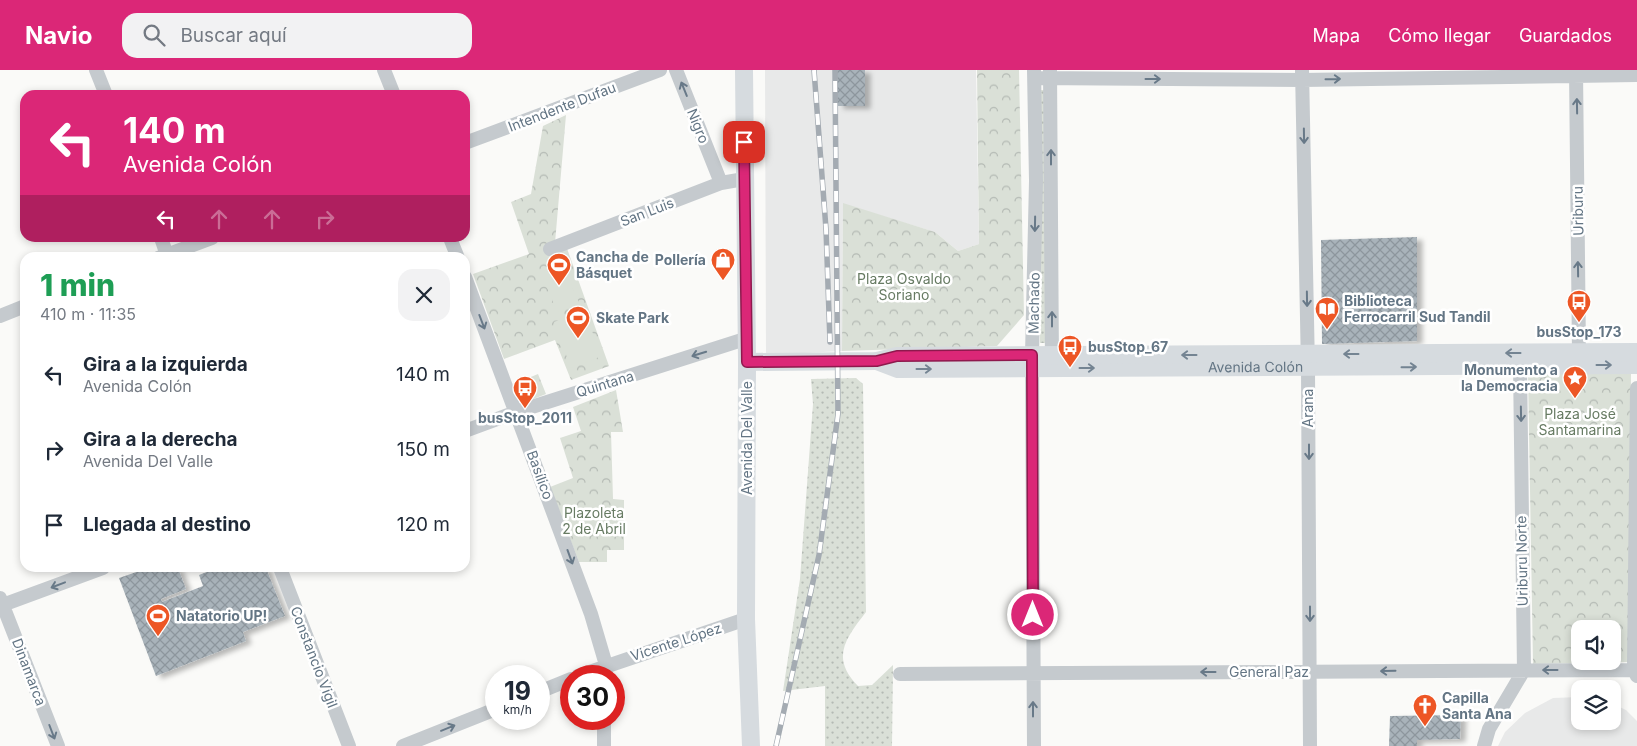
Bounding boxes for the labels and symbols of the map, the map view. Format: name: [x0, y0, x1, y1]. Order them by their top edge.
one-way arrow: [1145, 74, 1161, 84]
one-way arrow: [1325, 75, 1341, 84]
street label: Intendente Dufau: [506, 78, 618, 135]
one-way arrow: [678, 82, 688, 97]
one-way arrow: [1572, 99, 1582, 115]
street label: Nigro: [684, 106, 713, 146]
pin: [723, 121, 765, 163]
one-way arrow: [1299, 128, 1308, 144]
one-way arrow: [1046, 149, 1056, 166]
street label: Uriburu: [1569, 186, 1586, 236]
street label: San Luis: [618, 194, 676, 230]
one-way arrow: [1030, 215, 1040, 231]
shop icon: Pollería: [710, 247, 736, 281]
place label: Cancha de Básquet: [576, 248, 649, 281]
place label: Pollería: [655, 251, 706, 268]
sports icon: Cancha de Básquet: [546, 252, 572, 286]
one-way arrow: [1574, 261, 1583, 277]
park label: Plaza Osvaldo Soriano: [857, 270, 951, 303]
street label: Machado: [1024, 272, 1043, 334]
bus stop icon: busStop_173: [1566, 289, 1592, 323]
one-way arrow: [1302, 290, 1311, 306]
place label: Biblioteca Ferrocarril Sud Tandil: [1344, 292, 1491, 325]
library icon: Biblioteca Ferrocarril Sud Tandil: [1314, 296, 1340, 330]
sports icon: Skate Park: [565, 305, 591, 339]
place label: Skate Park: [596, 309, 670, 326]
one-way arrow: [1047, 312, 1057, 328]
one-way arrow: [478, 314, 487, 330]
place label: busStop_173: [1536, 323, 1622, 340]
bus stop icon: busStop_67: [1057, 334, 1083, 368]
place label: busStop_67: [1088, 338, 1168, 355]
one-way arrow: [1505, 348, 1522, 358]
one-way arrow: [1343, 349, 1359, 359]
one-way arrow: [692, 350, 707, 359]
one-way arrow: [1181, 350, 1198, 360]
street label: Avenida Colón: [1208, 358, 1303, 375]
one-way arrow: [1595, 360, 1611, 370]
place label: Monumento a la Democracia: [1461, 361, 1558, 394]
one-way arrow: [1400, 362, 1417, 372]
one-way arrow: [1078, 363, 1094, 373]
one-way arrow: [916, 364, 932, 374]
place icon: Monumento a la Democracia: [1562, 365, 1588, 399]
street label: Quintana: [574, 367, 636, 400]
bus stop icon: busStop_2011: [512, 375, 538, 409]
street label: Avenida Del Valle: [738, 381, 755, 495]
street label: Arana: [1299, 389, 1316, 427]
park label: Plaza José Santamarina: [1539, 405, 1621, 438]
one-way arrow: [1516, 406, 1525, 422]
place label: busStop_2011: [478, 409, 572, 426]
one-way arrow: [1304, 444, 1313, 460]
street label: Basílico: [524, 448, 557, 502]
park label: Plazoleta 2 de Abril: [562, 504, 626, 537]
street label: Uriburu Norte: [1512, 516, 1531, 606]
one-way arrow: [566, 548, 575, 564]
one-way arrow: [50, 581, 66, 590]
position arrow: [1006, 588, 1058, 640]
sports icon: Natatorio UP!: [145, 603, 171, 637]
street label: Constancio Vigil: [287, 604, 342, 710]
one-way arrow: [1305, 606, 1315, 622]
place label: Natatorio UP!: [176, 607, 267, 624]
street label: Vicente López: [628, 619, 723, 664]
street label: Dinamarca: [9, 636, 50, 708]
street label: General Paz: [1229, 663, 1309, 680]
speed limit sign: 30: [560, 665, 625, 730]
one-way arrow: [1543, 665, 1559, 675]
one-way arrow: [1380, 666, 1396, 676]
one-way arrow: [1200, 667, 1216, 677]
place label: Capilla Santa Ana: [1442, 689, 1512, 722]
church icon: Capilla Santa Ana: [1412, 693, 1438, 727]
one-way arrow: [1028, 701, 1038, 718]
one-way arrow: [440, 723, 455, 732]
one-way arrow: [48, 724, 58, 739]

